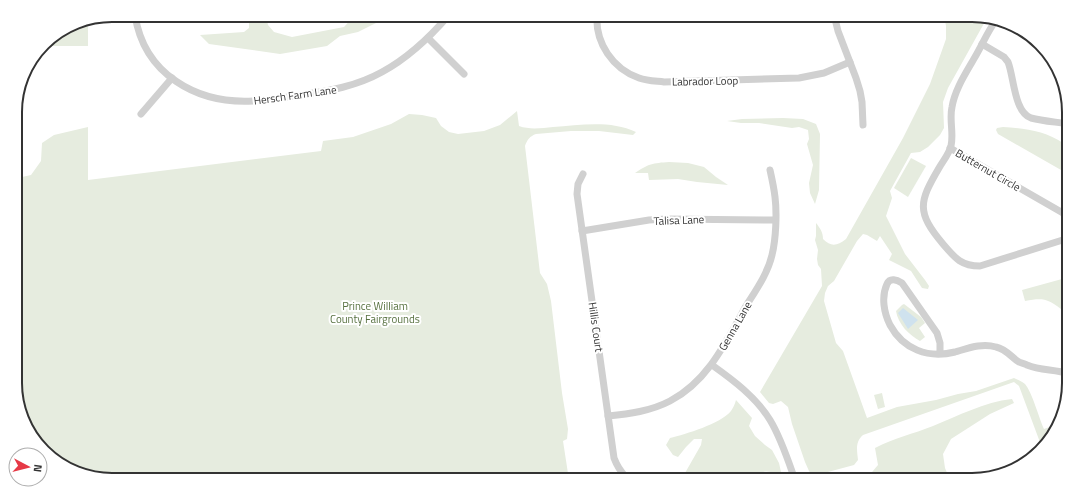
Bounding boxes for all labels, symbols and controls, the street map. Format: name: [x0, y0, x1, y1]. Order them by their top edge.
street label: Labrador Loop: [672, 72, 739, 90]
street label: Hersch Farm Lane: [253, 81, 338, 109]
street label: Butternut Circle: [953, 145, 1024, 195]
street label: Talisa Lane: [653, 211, 705, 229]
park label: Prince William County Fairgrounds: [330, 298, 420, 327]
street label: Genna Lane: [714, 298, 756, 354]
street label: Hillis Court: [585, 301, 607, 353]
north arrow: [8, 447, 48, 487]
text: N: [30, 463, 46, 473]

